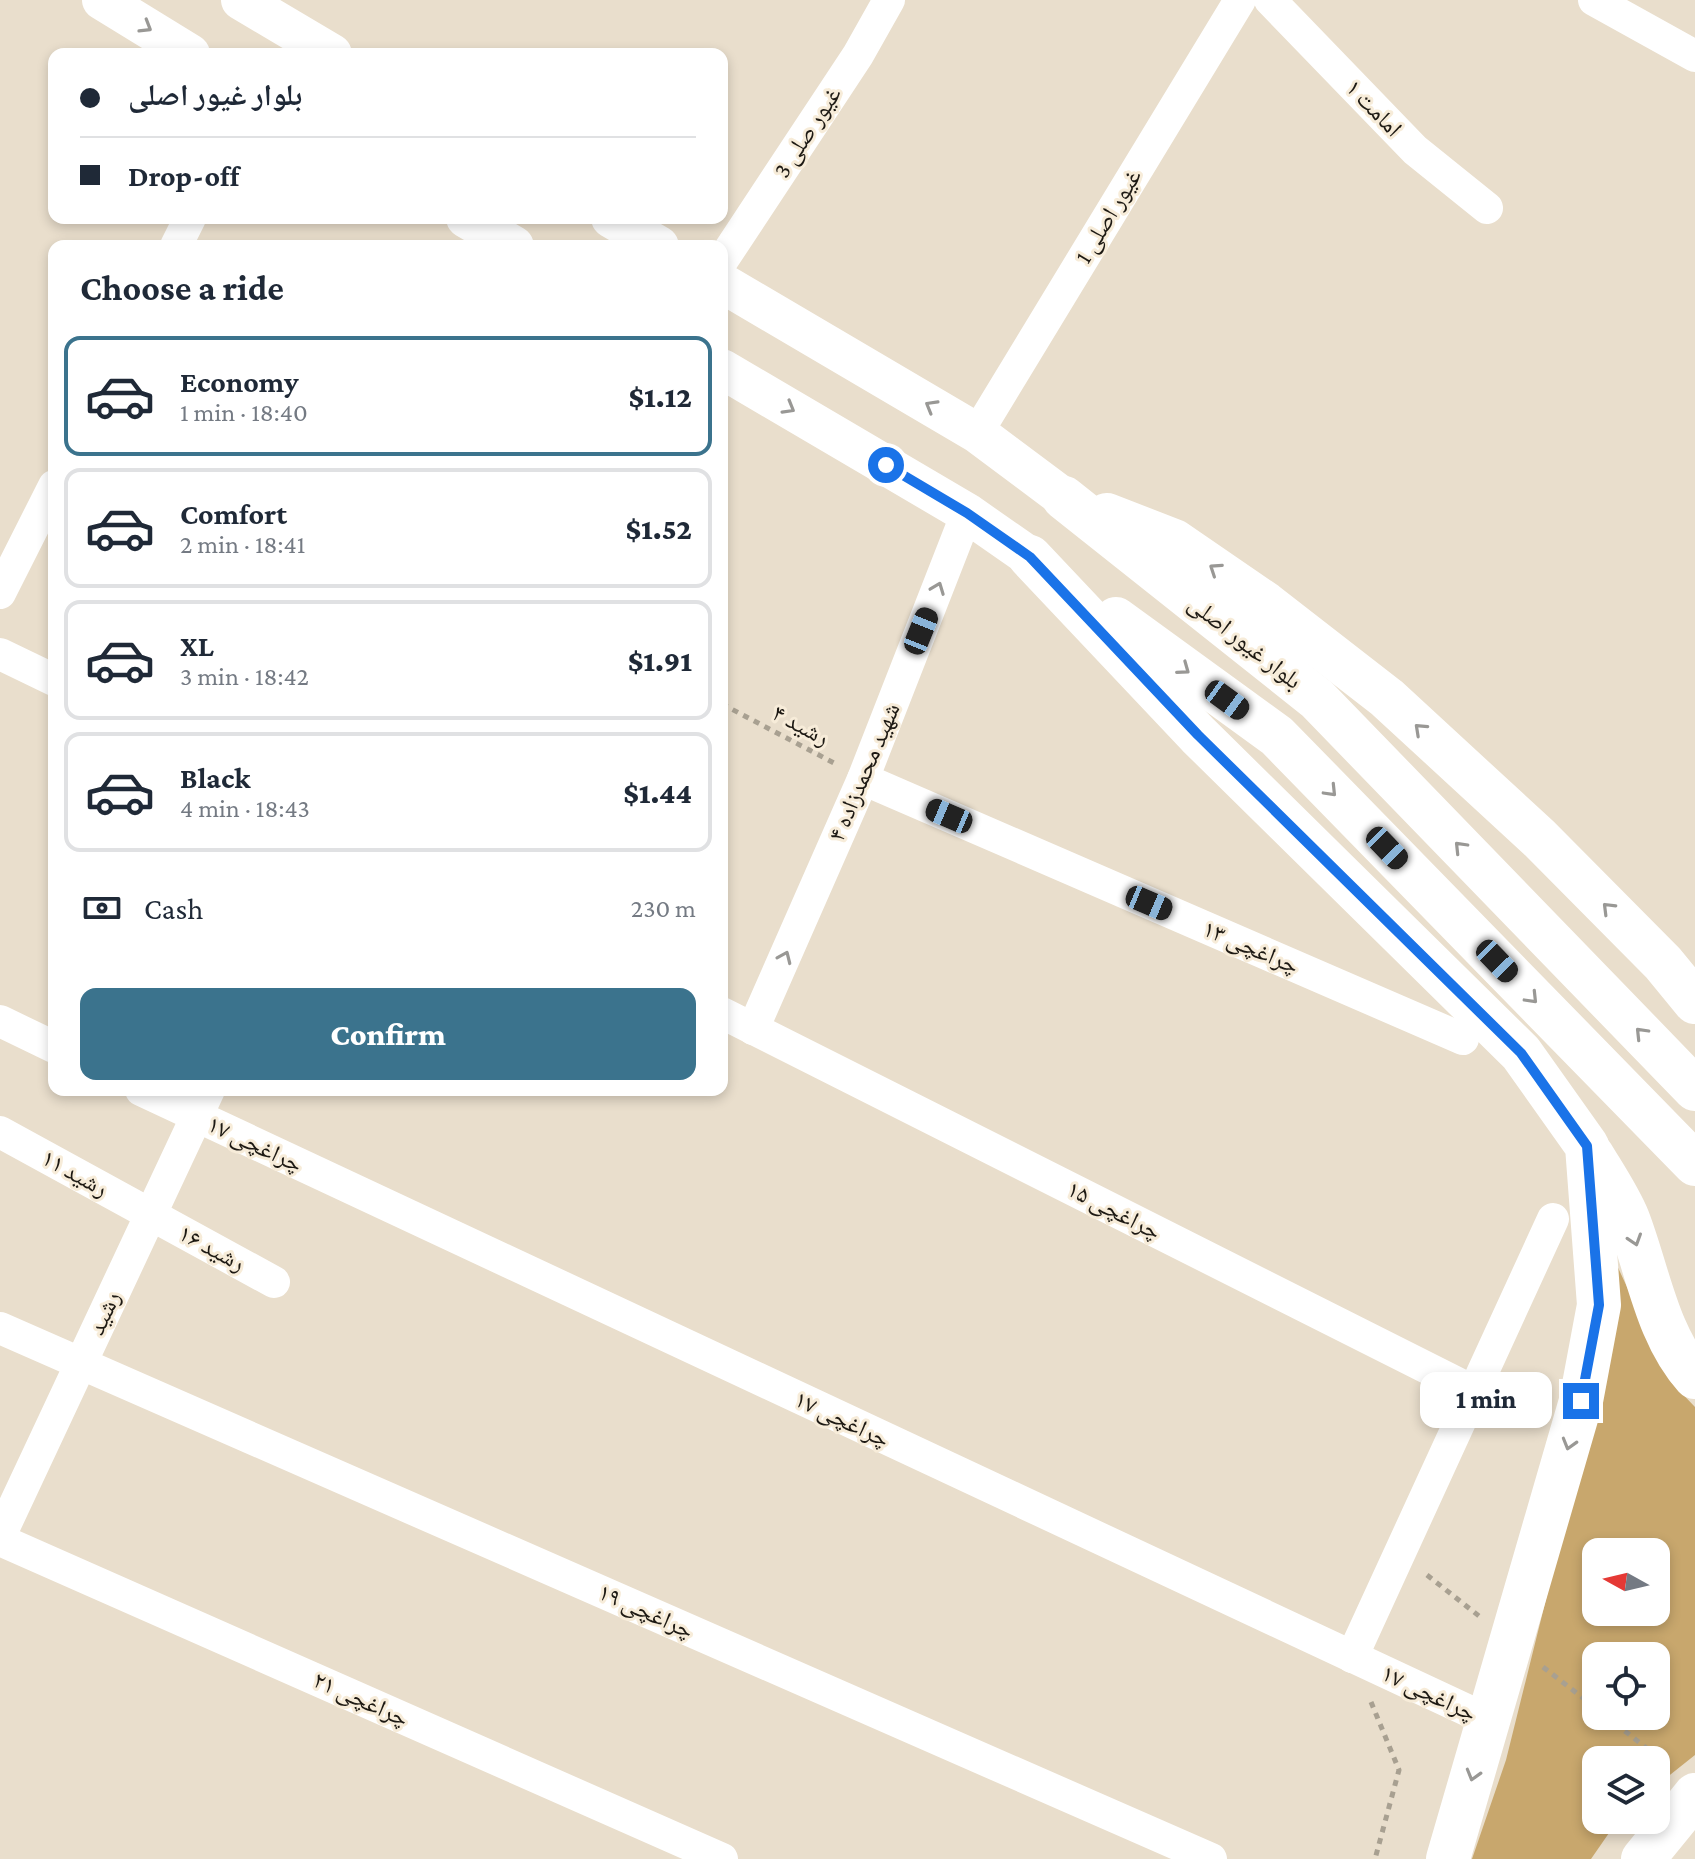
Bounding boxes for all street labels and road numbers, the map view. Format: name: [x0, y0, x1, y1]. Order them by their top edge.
street label: امامت ۱: [1341, 74, 1408, 142]
street label: غیور صلی 3: [767, 81, 847, 183]
street label: غیور اصلی 1: [1069, 164, 1147, 268]
street label: بلوار غیور اصلی: [1183, 589, 1307, 695]
street label: رشید ۴: [768, 698, 834, 751]
street label: شهید محمدزاده ۴: [822, 699, 905, 845]
street label: چراغچی ۱۳: [1199, 914, 1303, 980]
street label: چراغچی ۱۷: [203, 1110, 307, 1178]
street label: رشید ۱۱: [37, 1144, 113, 1202]
street label: چراغچی ۱۵: [1063, 1175, 1165, 1245]
street label: رشید ۱۶: [174, 1219, 250, 1277]
street label: رشید: [82, 1287, 126, 1339]
street label: چراغچی ۱۷: [790, 1385, 894, 1453]
street label: چراغچی ۱۹: [594, 1578, 698, 1644]
street label: چراغچی ۱۷: [1377, 1659, 1481, 1727]
street label: چراغچی ۲۱: [309, 1666, 413, 1732]

